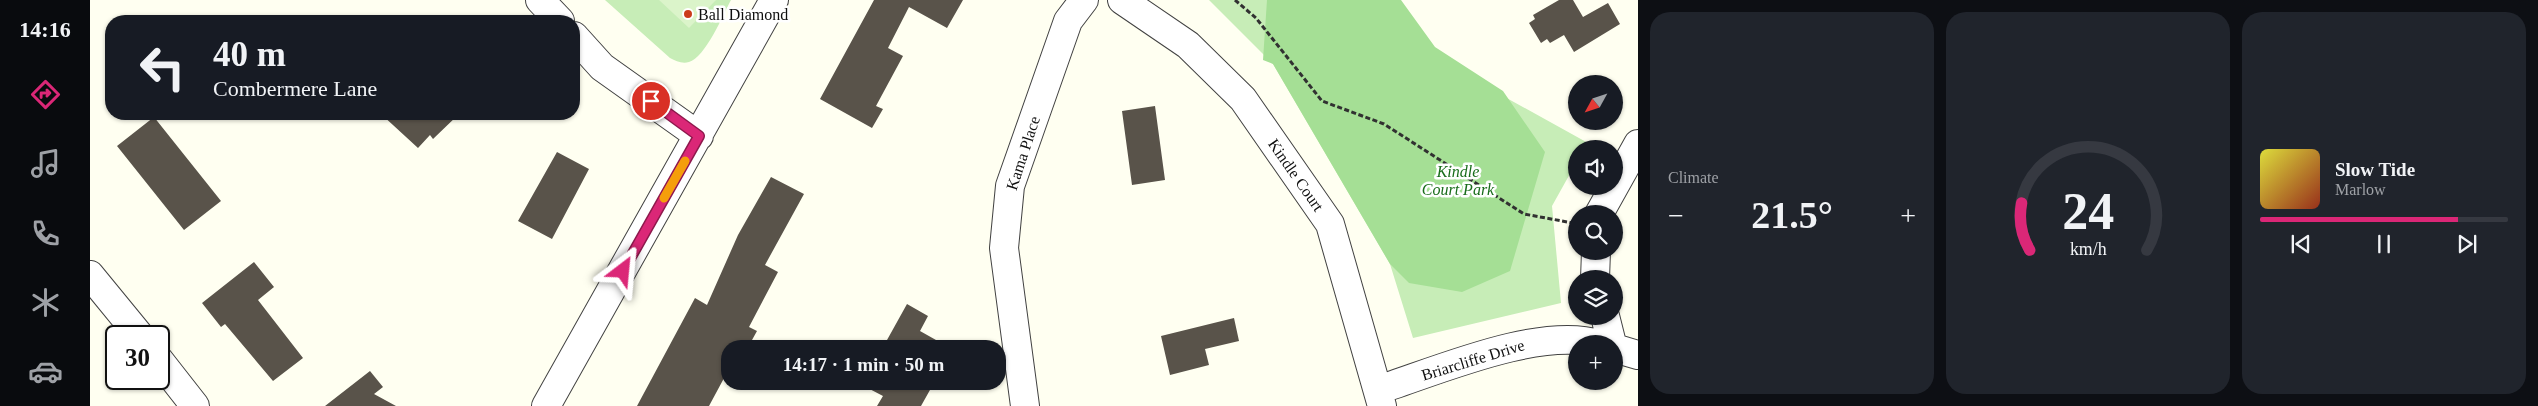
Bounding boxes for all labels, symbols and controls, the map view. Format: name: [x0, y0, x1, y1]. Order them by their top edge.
place label: Ball Diamond: [698, 6, 788, 23]
marker: Ball Diamond: [682, 8, 694, 20]
text: 14:16: [19, 17, 71, 42]
icon: left: [130, 35, 195, 100]
text: 40 m: [213, 35, 286, 74]
north arrow: [1568, 75, 1622, 130]
map controls: [1568, 75, 1623, 390]
text: Combermere Lane: [213, 76, 377, 101]
icon: directions: [28, 77, 63, 112]
pin: [630, 80, 672, 122]
icon: arrive: [637, 87, 665, 115]
street label: Kama Place: [1003, 114, 1043, 192]
street label: Kindle Court: [1265, 136, 1327, 215]
button: sound: [1568, 140, 1623, 195]
icon: music: [28, 146, 63, 181]
text: Slow Tide: [2335, 159, 2415, 180]
park label: Kindle Court Park: [1422, 163, 1495, 198]
text: Climate: [1668, 169, 1719, 186]
text: Marlow: [2335, 181, 2386, 198]
text: 24: [2062, 183, 2114, 240]
text: 21.5°: [1751, 194, 1833, 236]
text: −: [1668, 200, 1684, 231]
text: +: [1900, 200, 1916, 231]
button: search: [1568, 205, 1623, 260]
icon: phone: [28, 216, 63, 251]
icon: previous: [2287, 230, 2315, 258]
icon: pause: [2370, 230, 2398, 258]
icon: next: [2453, 230, 2481, 258]
text: km/h: [2070, 239, 2106, 259]
position arrow: [596, 244, 648, 296]
button: layers: [1568, 270, 1623, 325]
icon: climate: [28, 285, 63, 320]
speed limit sign: 30: [105, 325, 170, 390]
button: +: [1568, 335, 1623, 390]
street label: Briarcliffe Drive: [1419, 336, 1527, 384]
icon: car: [28, 354, 63, 389]
text: 14:17 · 1 min · 50 m: [783, 354, 944, 375]

